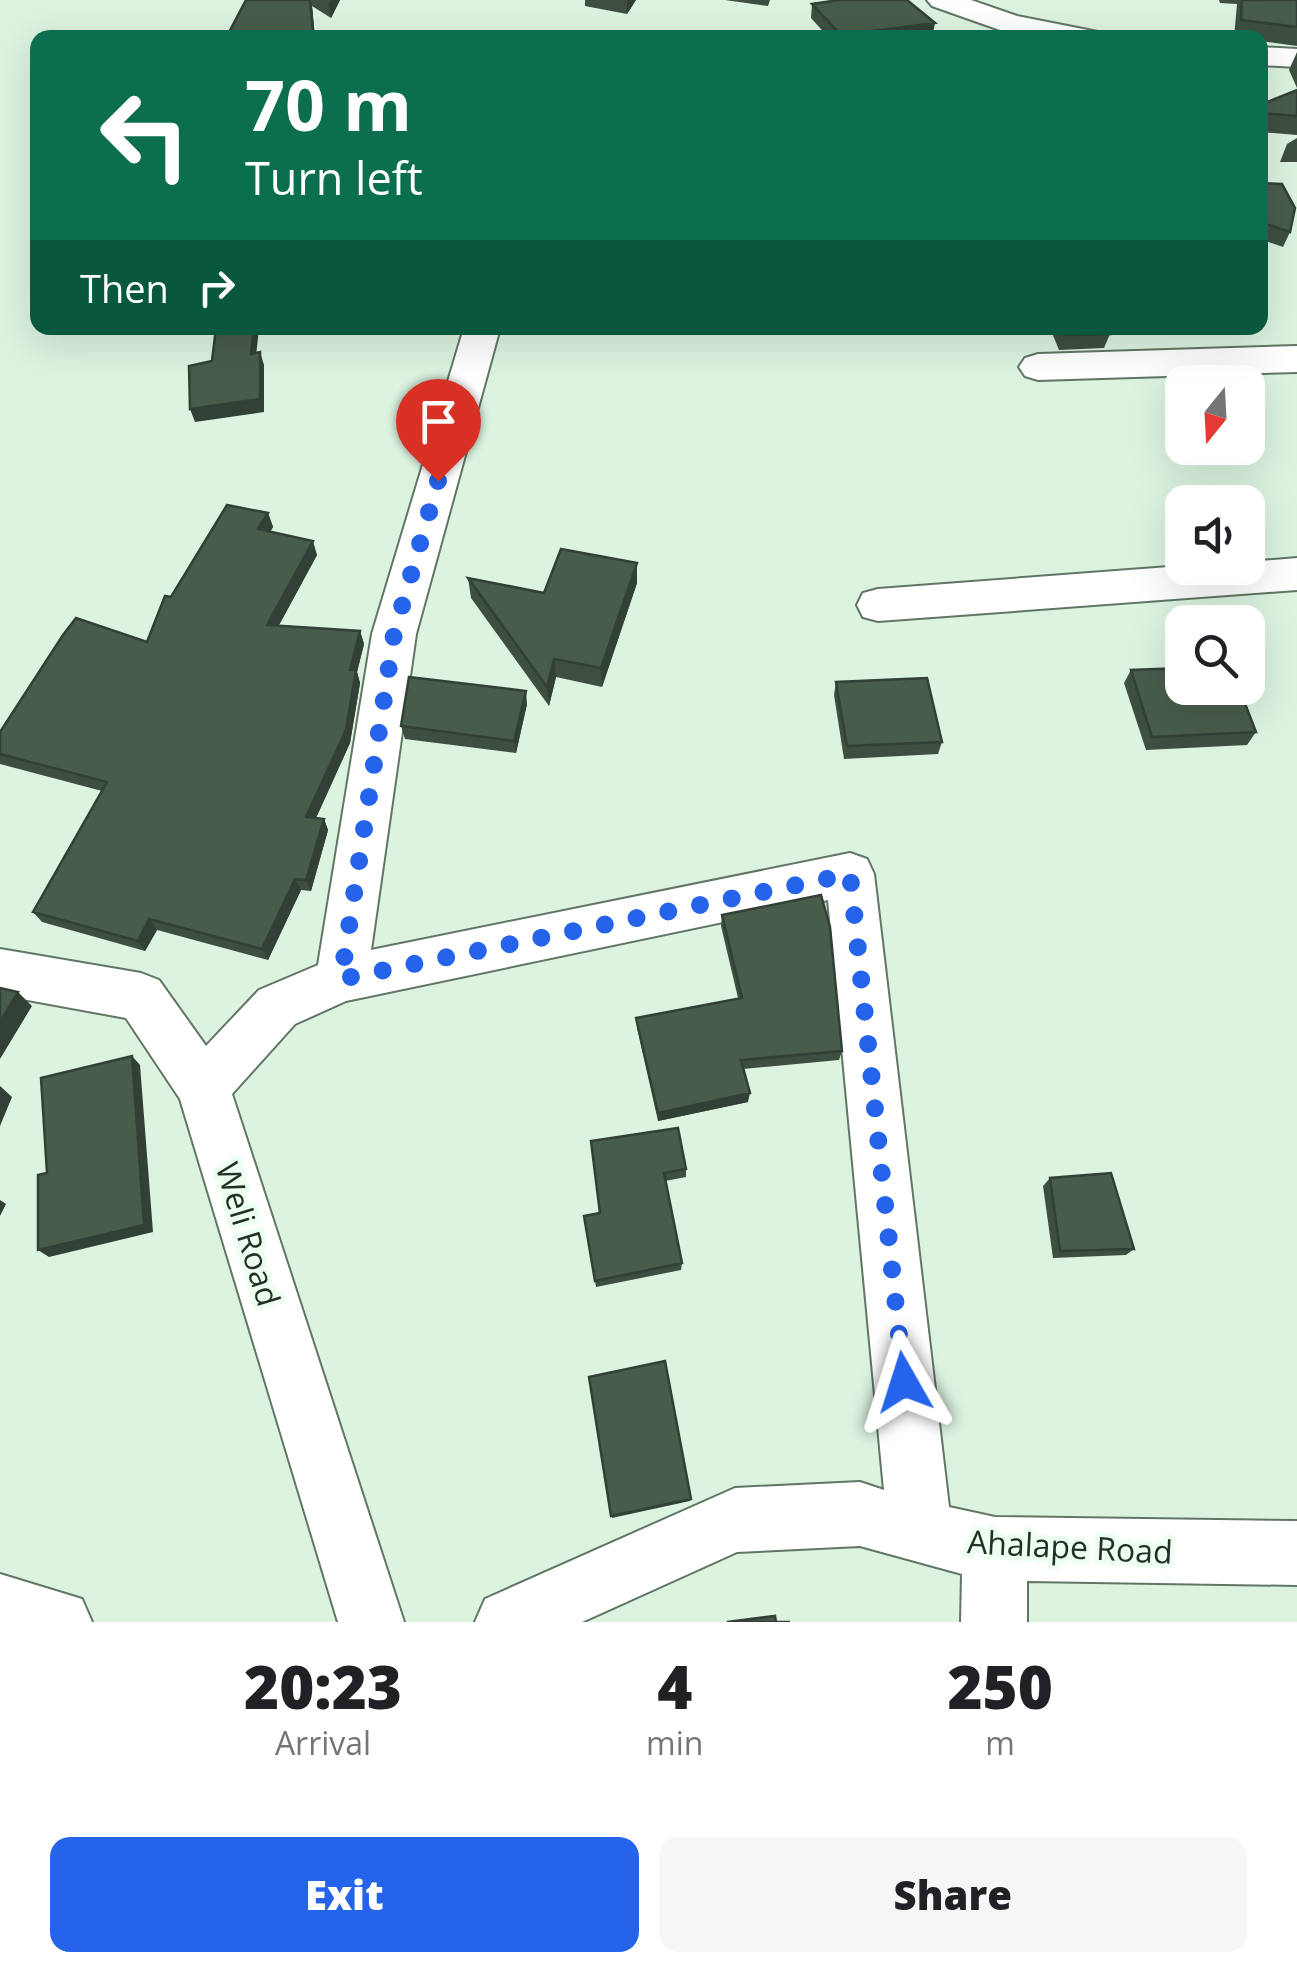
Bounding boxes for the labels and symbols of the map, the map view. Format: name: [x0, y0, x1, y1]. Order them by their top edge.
north arrow: [1165, 365, 1265, 465]
pin: [396, 379, 481, 482]
street label: Weli Road: [207, 1157, 291, 1311]
position arrow: [852, 1330, 956, 1434]
street label: Ahalape Road: [966, 1519, 1174, 1573]

